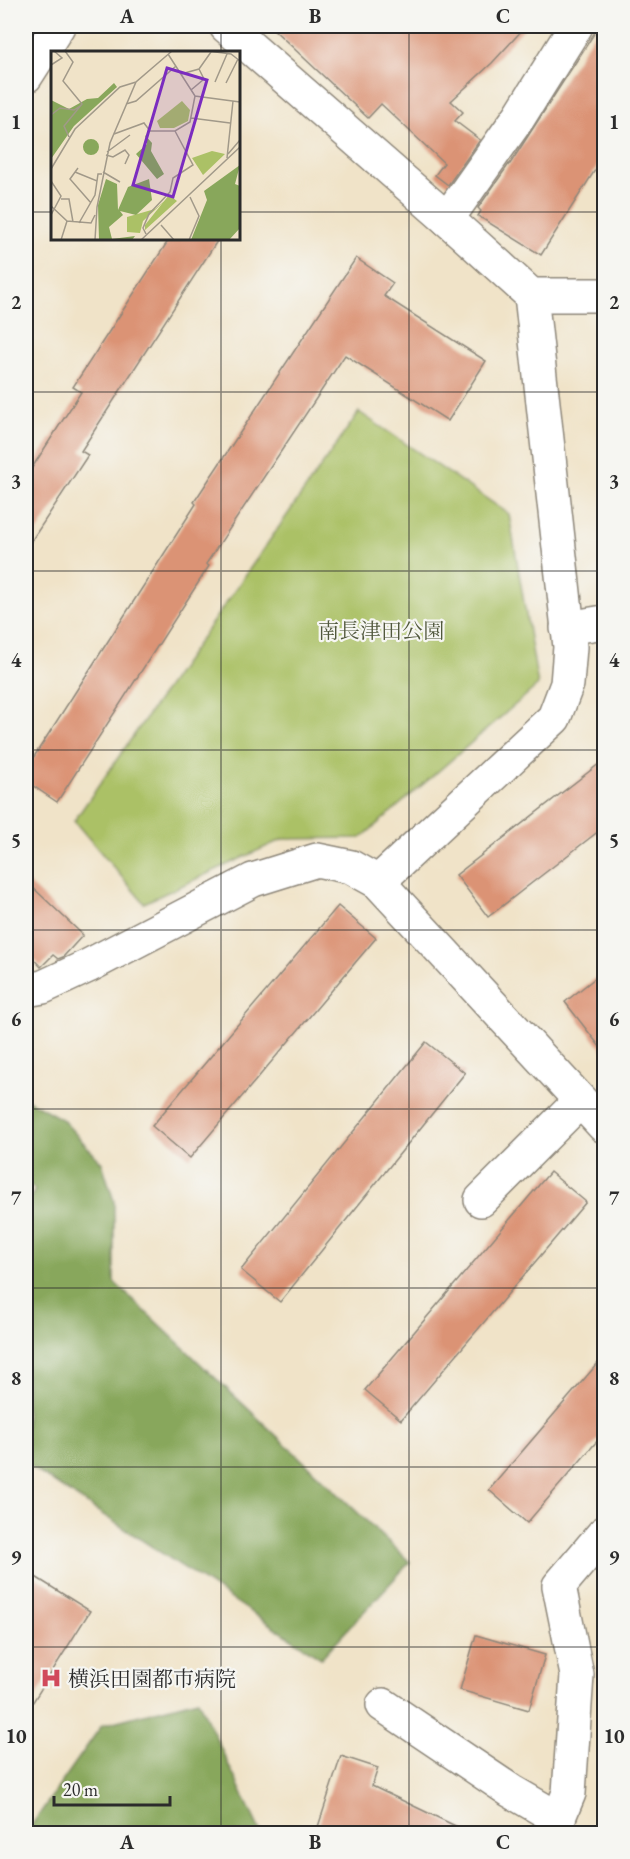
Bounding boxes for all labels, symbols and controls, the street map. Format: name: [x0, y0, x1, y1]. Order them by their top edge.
text: A: [119, 3, 135, 29]
text: B: [309, 3, 321, 29]
text: C: [496, 3, 510, 29]
inset map: [51, 51, 240, 240]
text: 1: [11, 109, 21, 135]
text: 1: [609, 109, 619, 135]
text: 2: [11, 289, 22, 315]
text: 2: [609, 289, 620, 315]
text: 3: [11, 468, 21, 494]
text: 3: [609, 468, 619, 494]
park label: 南長津田公園: [318, 617, 444, 644]
text: 4: [11, 647, 22, 673]
text: 4: [609, 647, 620, 673]
text: 5: [11, 827, 21, 853]
text: 5: [609, 827, 619, 853]
text: 6: [11, 1006, 22, 1032]
text: 6: [609, 1006, 620, 1032]
text: 7: [11, 1185, 22, 1211]
text: 7: [609, 1185, 620, 1211]
text: 8: [11, 1365, 21, 1391]
text: 8: [609, 1365, 619, 1391]
text: 9: [11, 1544, 22, 1570]
text: 9: [609, 1544, 620, 1570]
place label: 横浜田園都市病院: [68, 1665, 236, 1692]
hospital icon: 横浜田園都市病院: [39, 1666, 63, 1690]
text: 10: [5, 1723, 27, 1749]
text: 10: [603, 1723, 625, 1749]
scale bar: [54, 1769, 170, 1807]
text: 20 m: [63, 1778, 98, 1801]
text: A: [119, 1829, 135, 1855]
text: B: [309, 1829, 321, 1855]
text: C: [496, 1829, 510, 1855]

